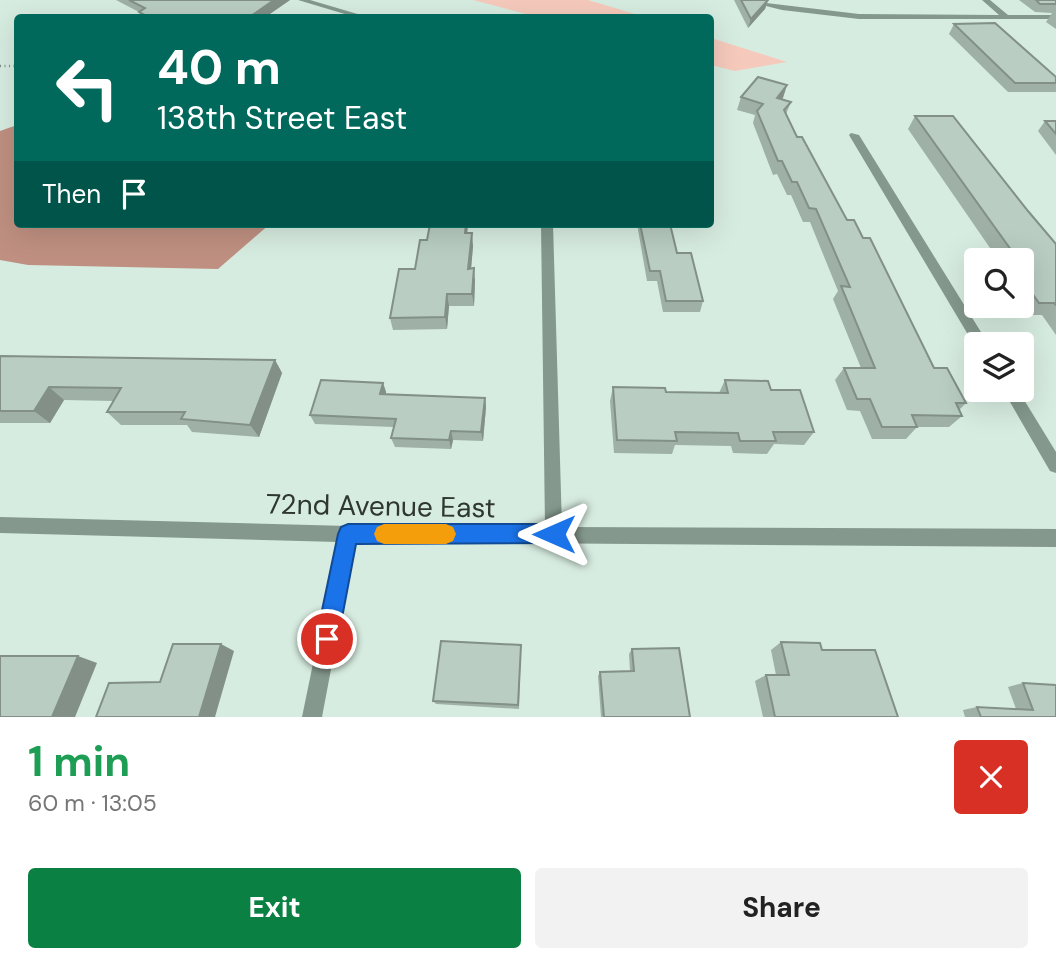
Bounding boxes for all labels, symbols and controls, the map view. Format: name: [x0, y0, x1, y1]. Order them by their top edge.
text: 40 m: [157, 35, 281, 99]
icon: left: [42, 42, 133, 133]
text: 138th Street East: [157, 97, 407, 139]
icon: arrive: [115, 175, 153, 213]
text: Then: [42, 177, 101, 211]
map controls: [964, 248, 1034, 402]
button: search: [964, 248, 1034, 318]
button: layers: [964, 332, 1034, 402]
street label: 72nd Avenue East: [266, 486, 496, 526]
position arrow: [517, 497, 591, 571]
pin: [297, 609, 357, 669]
icon: arrive: [308, 620, 346, 658]
text: 1 min: [28, 734, 130, 789]
button: close: [954, 740, 1028, 814]
text: 60 m · 13:05: [28, 788, 157, 818]
button: Exit: [28, 868, 521, 948]
button: Share: [535, 868, 1028, 948]

